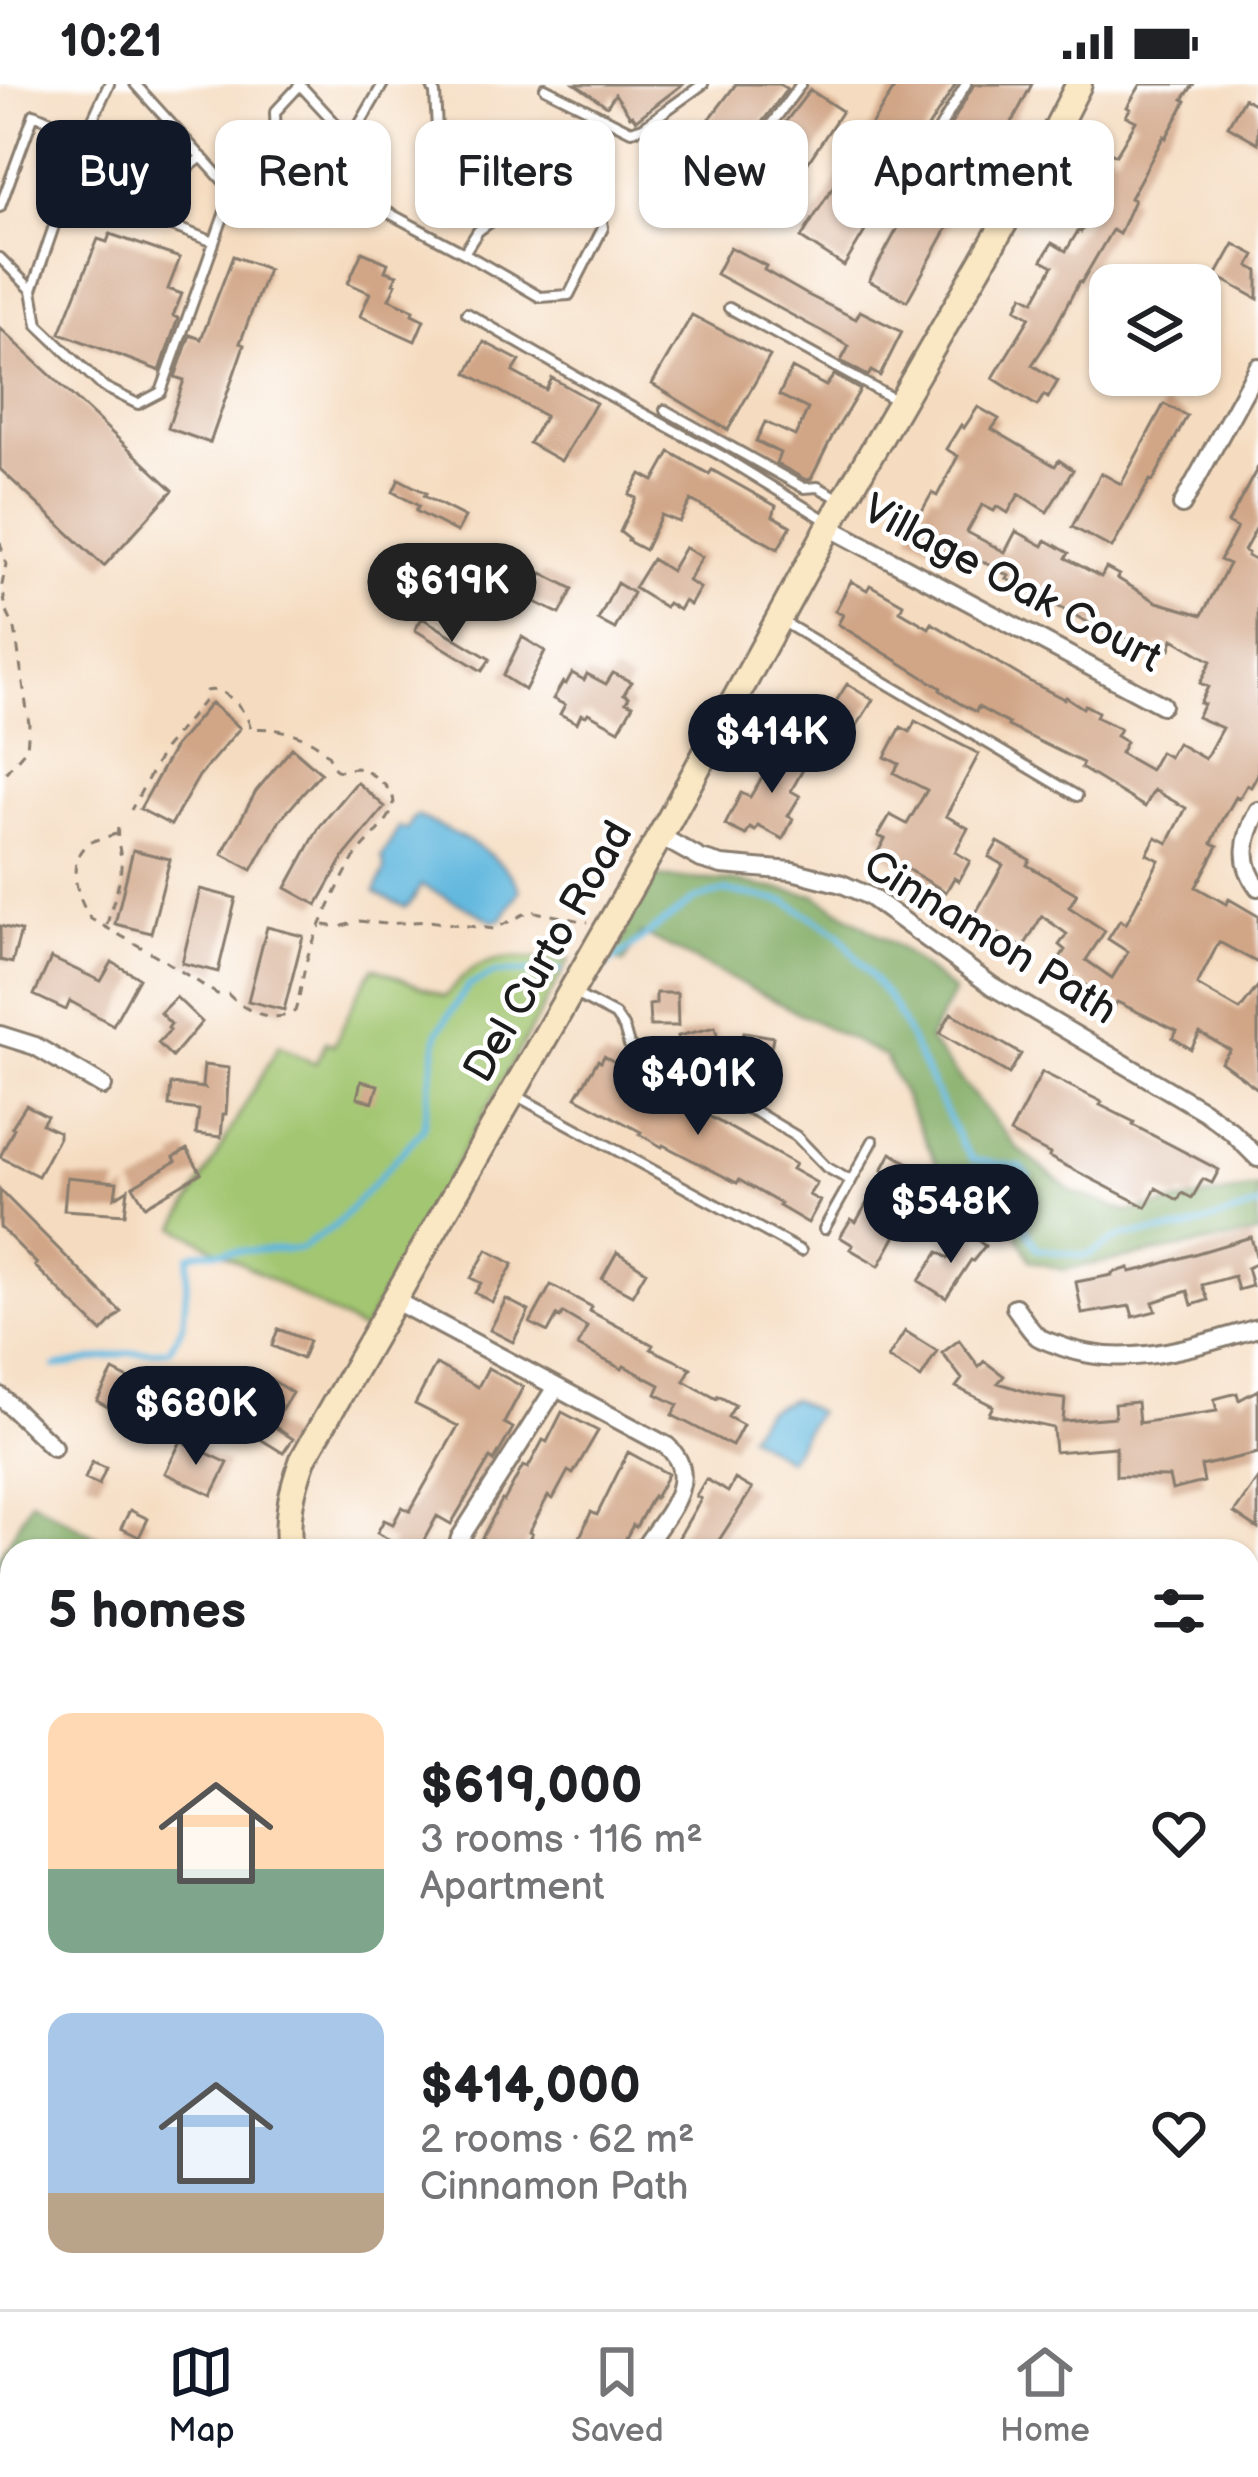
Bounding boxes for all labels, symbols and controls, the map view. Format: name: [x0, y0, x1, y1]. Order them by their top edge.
text: 10:21: [60, 15, 163, 70]
chip: Buy: [36, 120, 191, 228]
chip: Rent: [215, 120, 391, 228]
chip: Filters: [415, 120, 615, 228]
chip: New: [639, 120, 808, 228]
chip: Apartment: [832, 120, 1114, 228]
map controls: [1089, 264, 1221, 396]
button: layers: [1089, 264, 1221, 396]
street label: Village Oak Court: [854, 484, 1170, 684]
pin: $619K: [368, 543, 536, 645]
text: $619K: [394, 558, 510, 605]
pin: $414K: [688, 694, 856, 796]
text: $414K: [715, 709, 829, 756]
street label: Del Curto Road: [454, 812, 644, 1092]
street label: Cinnamon Path: [854, 840, 1126, 1036]
pin: $401K: [614, 1036, 782, 1138]
text: $401K: [640, 1051, 756, 1098]
pin: $548K: [867, 1164, 1035, 1266]
text: $548K: [890, 1179, 1012, 1226]
pin: $680K: [112, 1366, 280, 1468]
text: $680K: [134, 1381, 258, 1428]
icon: filters: [1146, 1578, 1212, 1644]
text: 5 homes: [48, 1581, 246, 1642]
text: $619,000: [420, 1756, 643, 1817]
icon: home: [144, 1761, 288, 1905]
icon: heart: [1146, 1800, 1212, 1866]
text: 3 rooms · 116 m²: [420, 1817, 703, 1864]
text: Apartment: [420, 1864, 604, 1911]
text: $414,000: [420, 2056, 641, 2117]
icon: home: [144, 2061, 288, 2205]
icon: heart: [1146, 2100, 1212, 2166]
text: 2 rooms · 62 m²: [420, 2117, 695, 2164]
text: Cinnamon Path: [420, 2164, 688, 2211]
tab: Map: [168, 2339, 235, 2451]
tab: Saved: [571, 2339, 664, 2451]
tab: Home: [1000, 2339, 1090, 2451]

